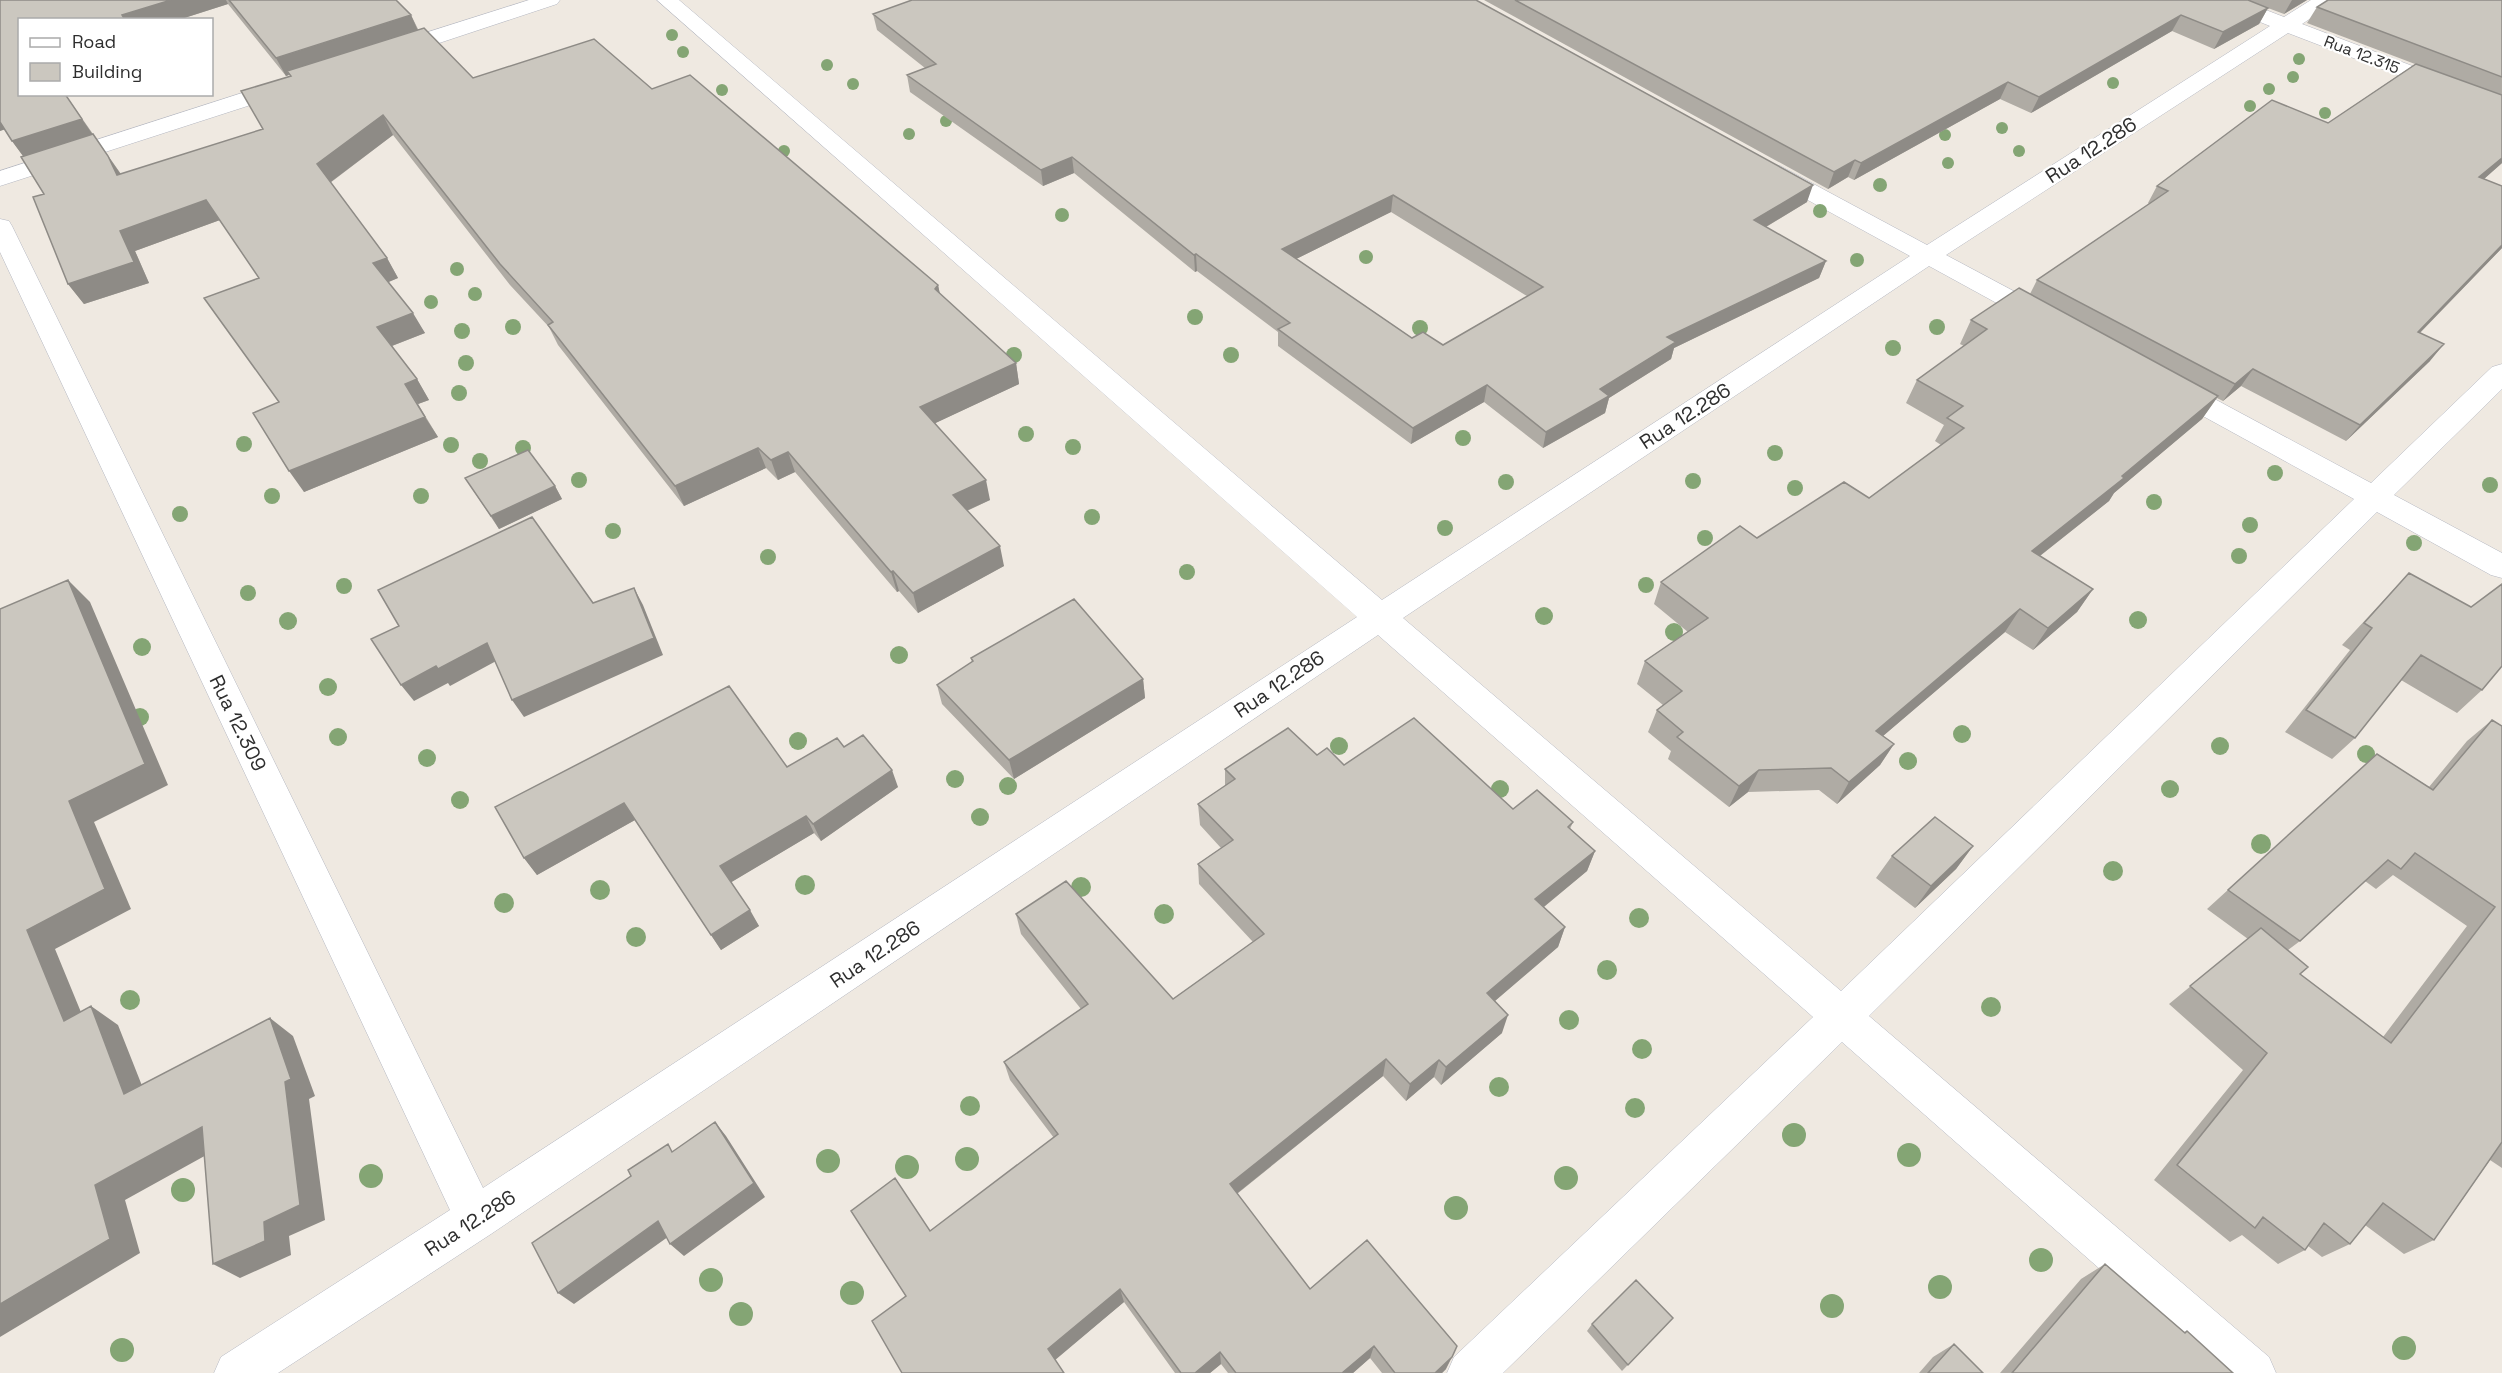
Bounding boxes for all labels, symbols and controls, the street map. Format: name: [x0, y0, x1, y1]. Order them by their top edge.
legend: [18, 18, 213, 96]
text: Road: [72, 30, 116, 53]
street label: Rua 12.315: [2321, 30, 2403, 78]
text: Building: [72, 60, 142, 83]
street label: Rua 12.286: [2040, 111, 2142, 189]
street label: Rua 12.286: [1634, 377, 1736, 455]
street label: Rua 12.286: [1229, 644, 1329, 724]
street label: Rua 12.309: [203, 671, 273, 775]
street label: Rua 12.286: [825, 914, 925, 994]
street label: Rua 12.286: [419, 1184, 521, 1262]

